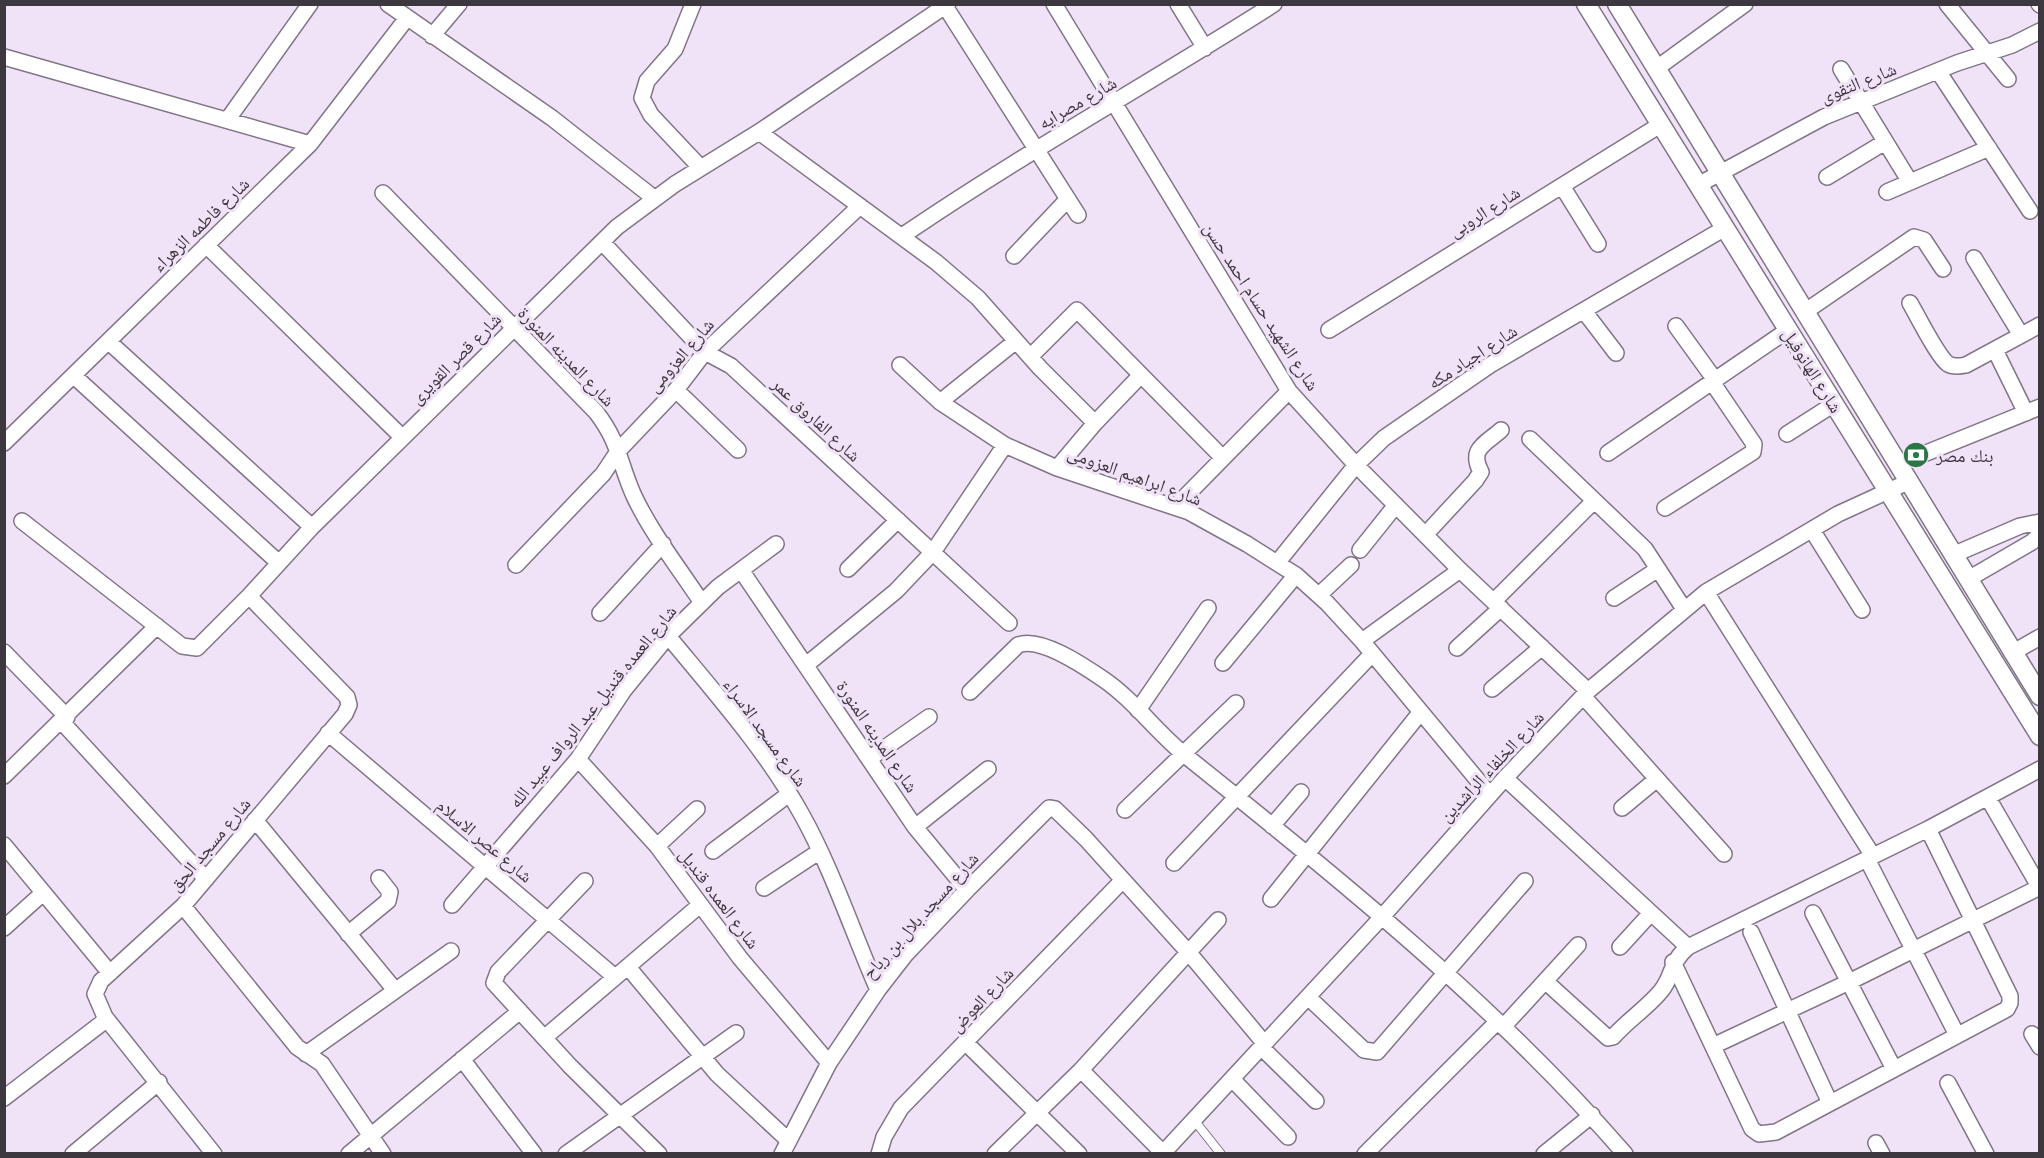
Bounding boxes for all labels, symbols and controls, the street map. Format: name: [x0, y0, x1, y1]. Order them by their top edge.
street label: شارع التقوى: [1817, 57, 1899, 108]
street label: شارع مصرايه: [1034, 71, 1121, 134]
street label: شارع فاطمه الزهراء: [147, 172, 254, 277]
street label: شارع الروبى: [1444, 181, 1524, 242]
street label: شارع الشهيد حسام احمد حسن: [1198, 218, 1325, 395]
street label: شارع المدينه المنورة: [513, 301, 620, 411]
street label: شارع قصر القويرى: [405, 308, 506, 409]
street label: شارع العزومى: [642, 314, 719, 397]
street label: شارع اجياد مكه: [1423, 319, 1521, 394]
street label: شارع الهانوفيل: [1777, 323, 1848, 417]
street label: شارع الفاروق عمر: [767, 372, 866, 467]
bank icon: بنك مصر: [1901, 440, 1931, 470]
street label: شارع ابراهيم العزومى: [1064, 441, 1205, 511]
place label: بنك مصر: [1935, 444, 1993, 467]
street label: شارع العمده قنديل عبد الرواف عبيد الله: [503, 600, 681, 812]
street label: شارع مسجد الاسراء: [718, 673, 813, 791]
street label: شارع المدينه المنورة: [832, 676, 924, 797]
street label: شارع الخلفاء الراشدين: [1434, 706, 1549, 827]
street label: شارع مسجد الحق: [163, 793, 255, 896]
street label: شارع عصر الاسلام: [431, 793, 538, 888]
street label: شارع العمده قنديل: [674, 843, 765, 953]
street label: شارع مسجد بلال بن رباح: [857, 847, 984, 984]
street label: شارع العوض: [944, 962, 1018, 1037]

